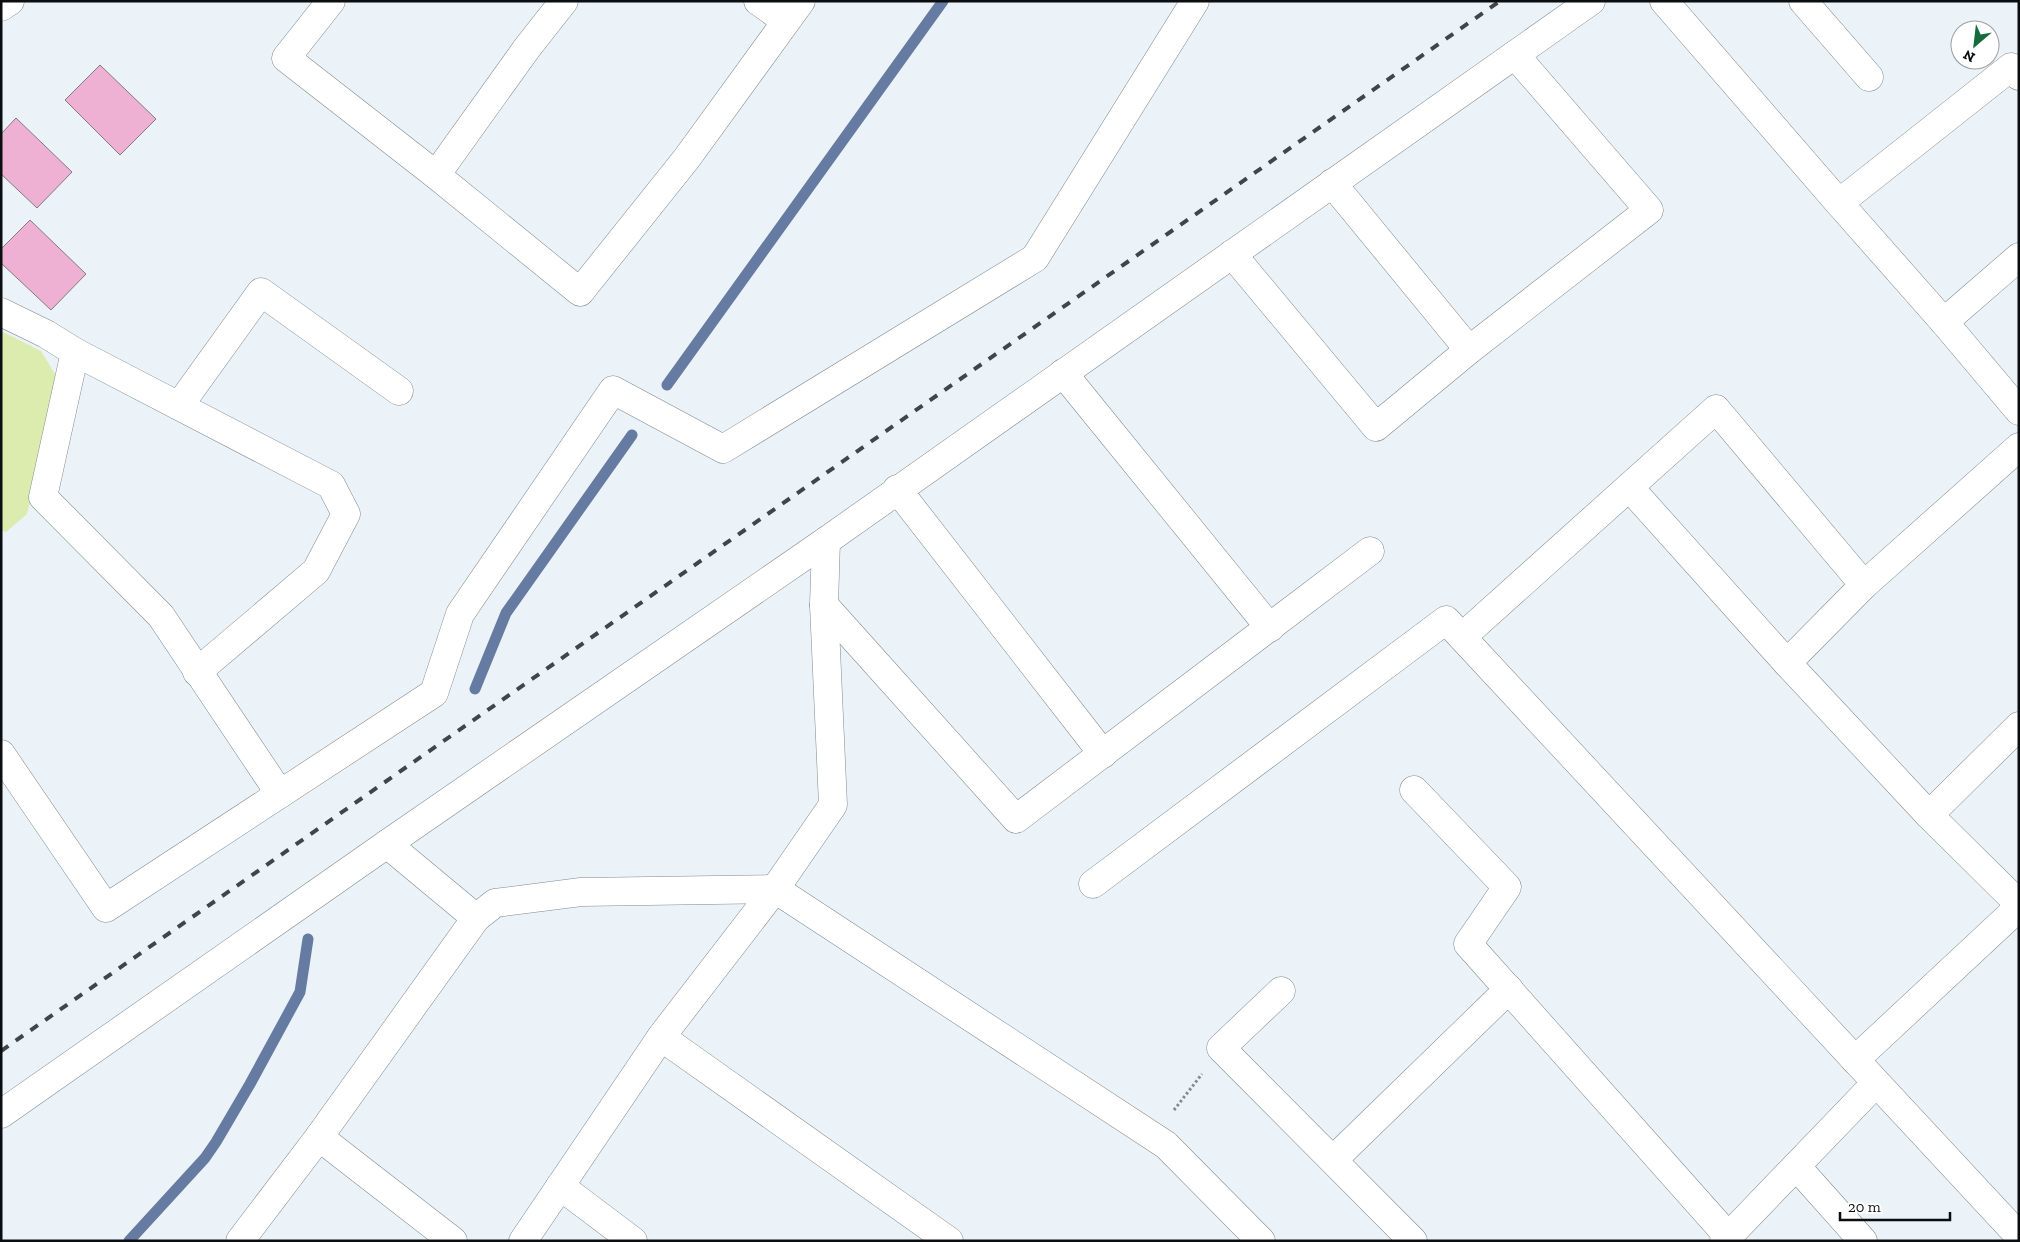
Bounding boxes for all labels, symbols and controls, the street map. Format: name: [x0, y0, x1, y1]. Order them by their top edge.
north arrow: [1950, 20, 2000, 70]
text: N: [1960, 46, 1978, 66]
scale bar: [1840, 1190, 1950, 1222]
text: 20 m: [1848, 1198, 1881, 1216]

